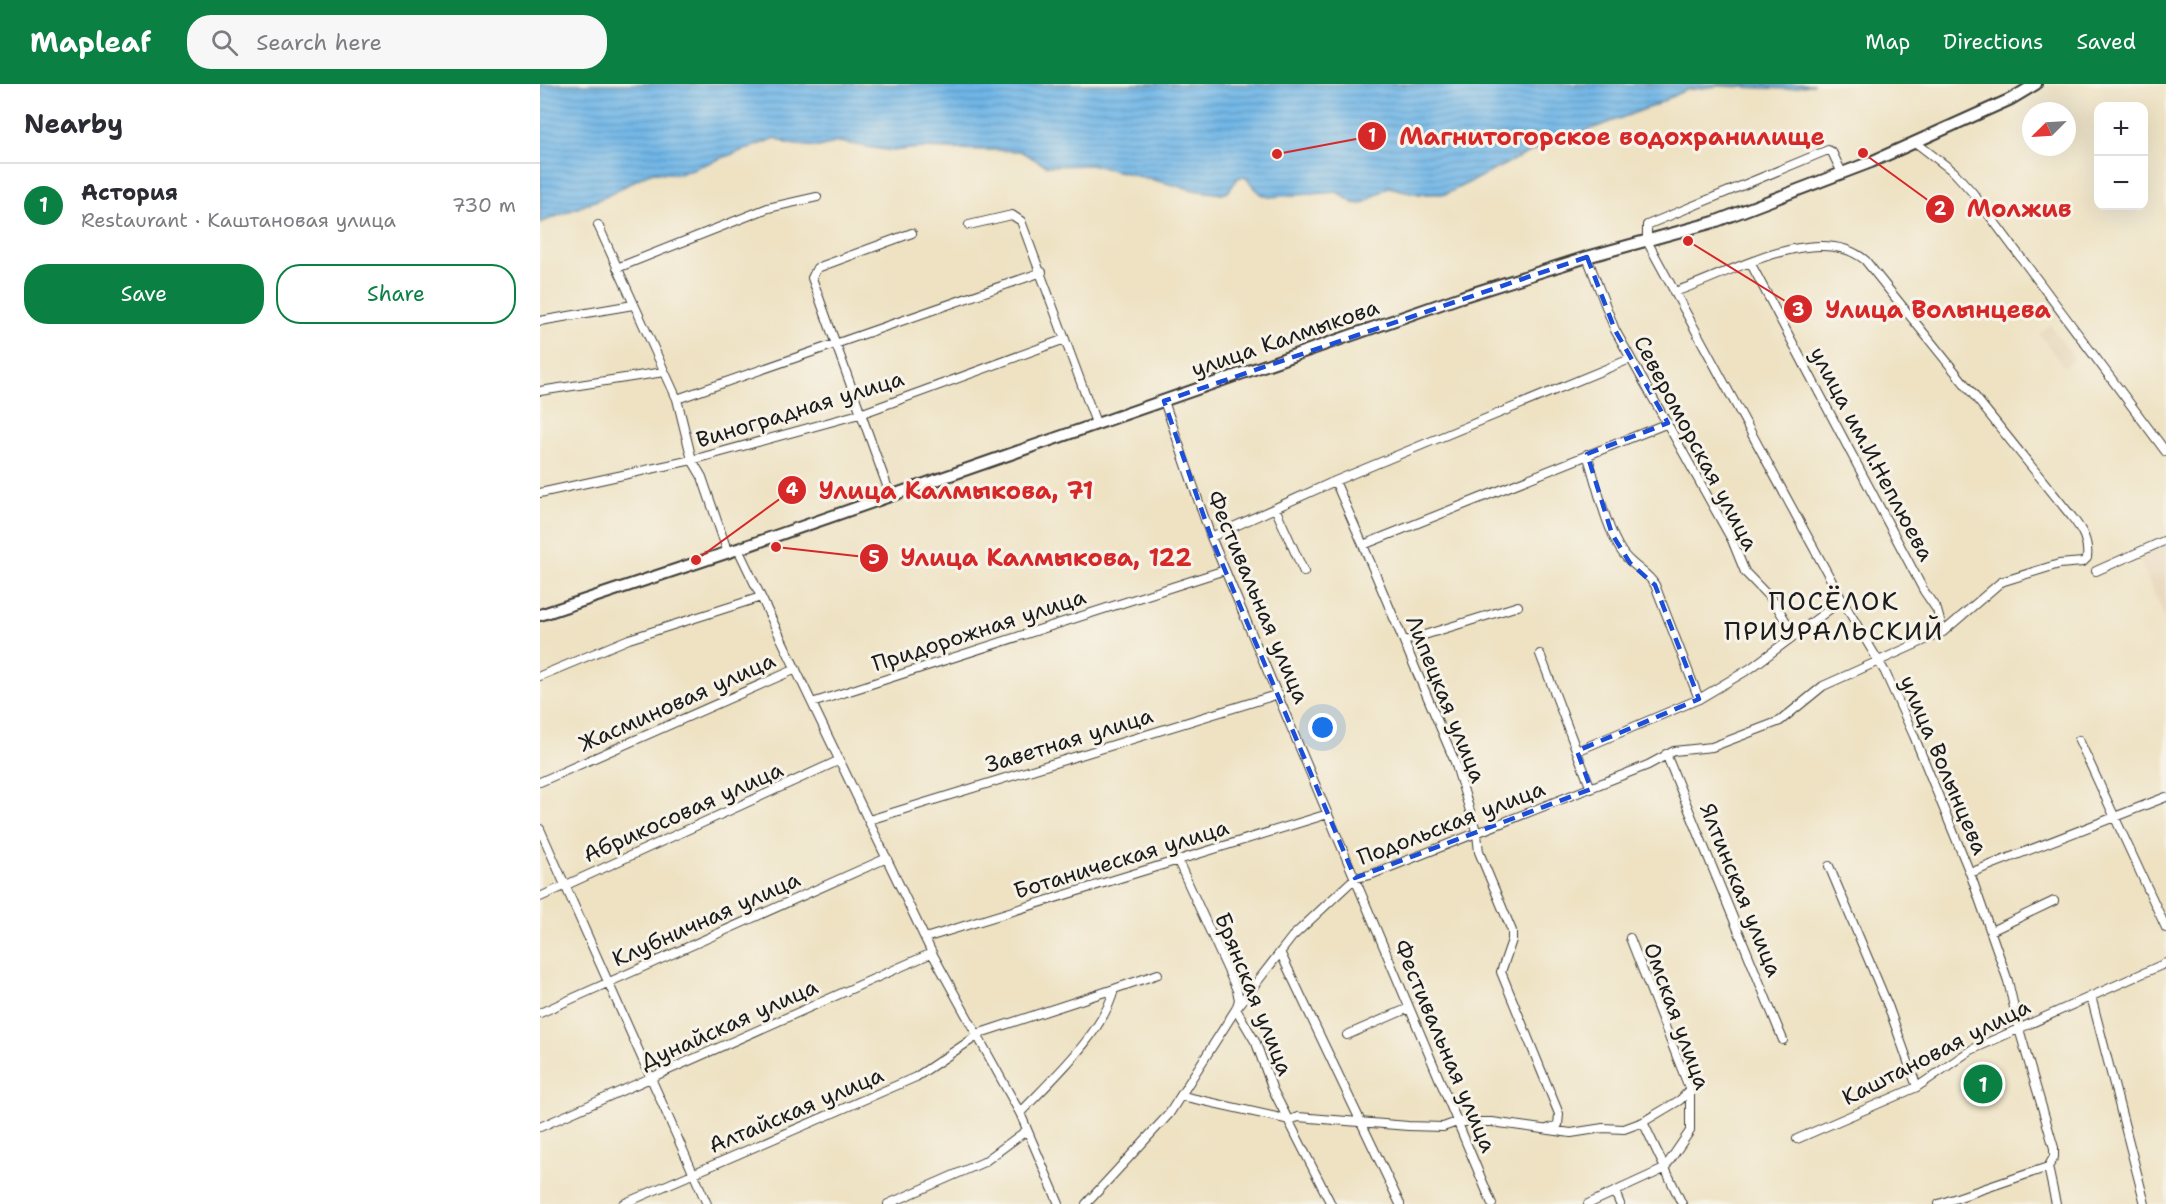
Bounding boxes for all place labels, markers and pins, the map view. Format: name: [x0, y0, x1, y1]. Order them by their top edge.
callout: Магнитогорское водохранилище: [1357, 115, 1837, 157]
callout: Молжив: [1925, 188, 2084, 230]
callout: Улица Волынцева: [1783, 288, 2063, 330]
callout: Улица Калмыкова, 71: [777, 469, 1106, 511]
callout: Улица Калмыкова, 122: [859, 537, 1204, 579]
pin: 1: [1964, 1062, 2002, 1106]

